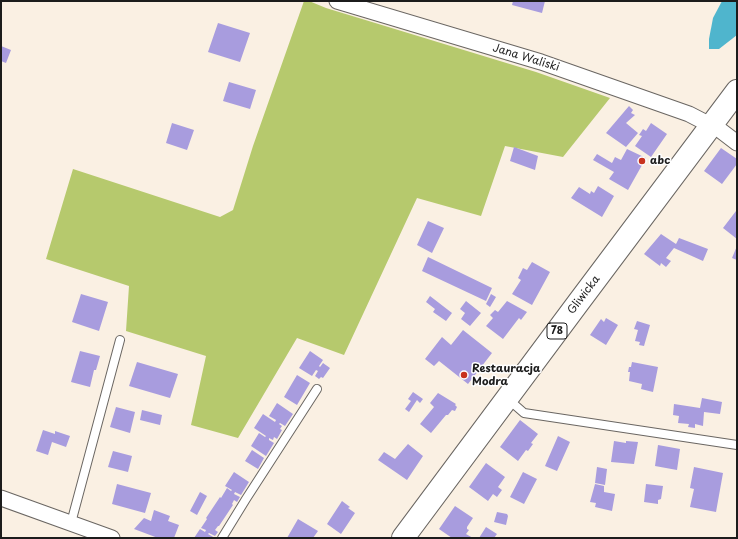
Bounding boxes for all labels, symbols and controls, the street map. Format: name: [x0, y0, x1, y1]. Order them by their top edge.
street label: Jana Waliski: [491, 42, 561, 74]
place label: abc: [650, 154, 670, 168]
marker: abc: [637, 156, 647, 166]
street label: Gliwicka: [565, 273, 603, 317]
road number: 78: [547, 323, 567, 339]
place label: Restauracja Modra: [472, 362, 540, 388]
marker: Restauracja Modra: [459, 370, 469, 380]

